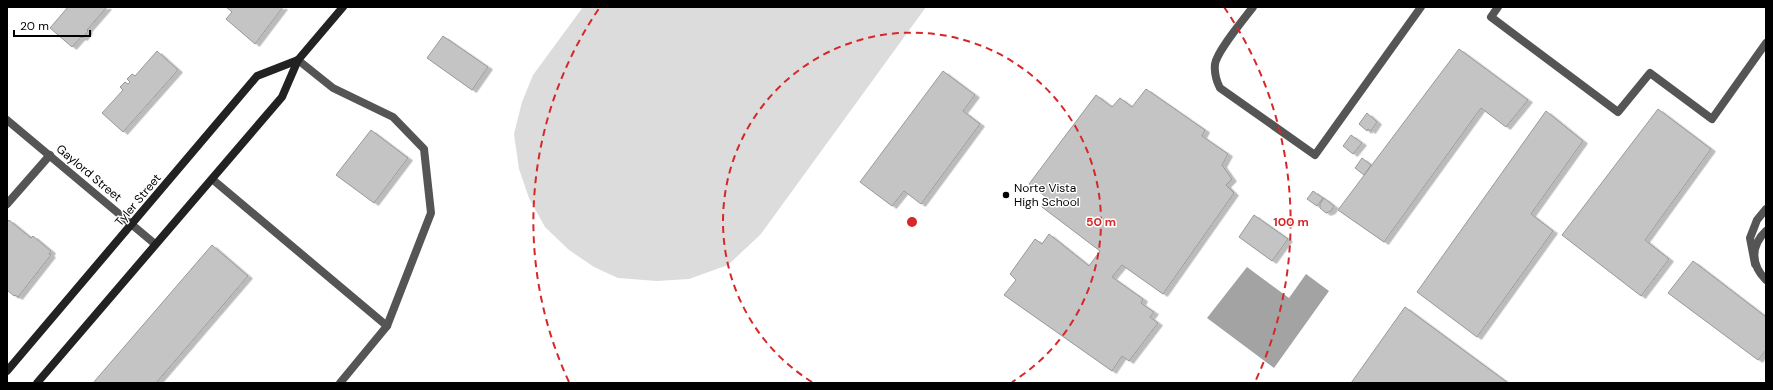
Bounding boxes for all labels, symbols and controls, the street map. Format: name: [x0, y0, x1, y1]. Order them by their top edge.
scale bar: [14, 12, 90, 38]
text: 20 m: [20, 18, 49, 34]
street label: Gaylord Street: [53, 141, 125, 205]
street label: Tyler Street: [111, 170, 165, 230]
place label: Norte Vista High School: [1014, 180, 1079, 210]
marker: Norte Vista High School: [1001, 190, 1011, 200]
text: 50 m: [1086, 214, 1116, 230]
text: 100 m: [1273, 214, 1309, 230]
centre of rings: [905, 215, 919, 229]

